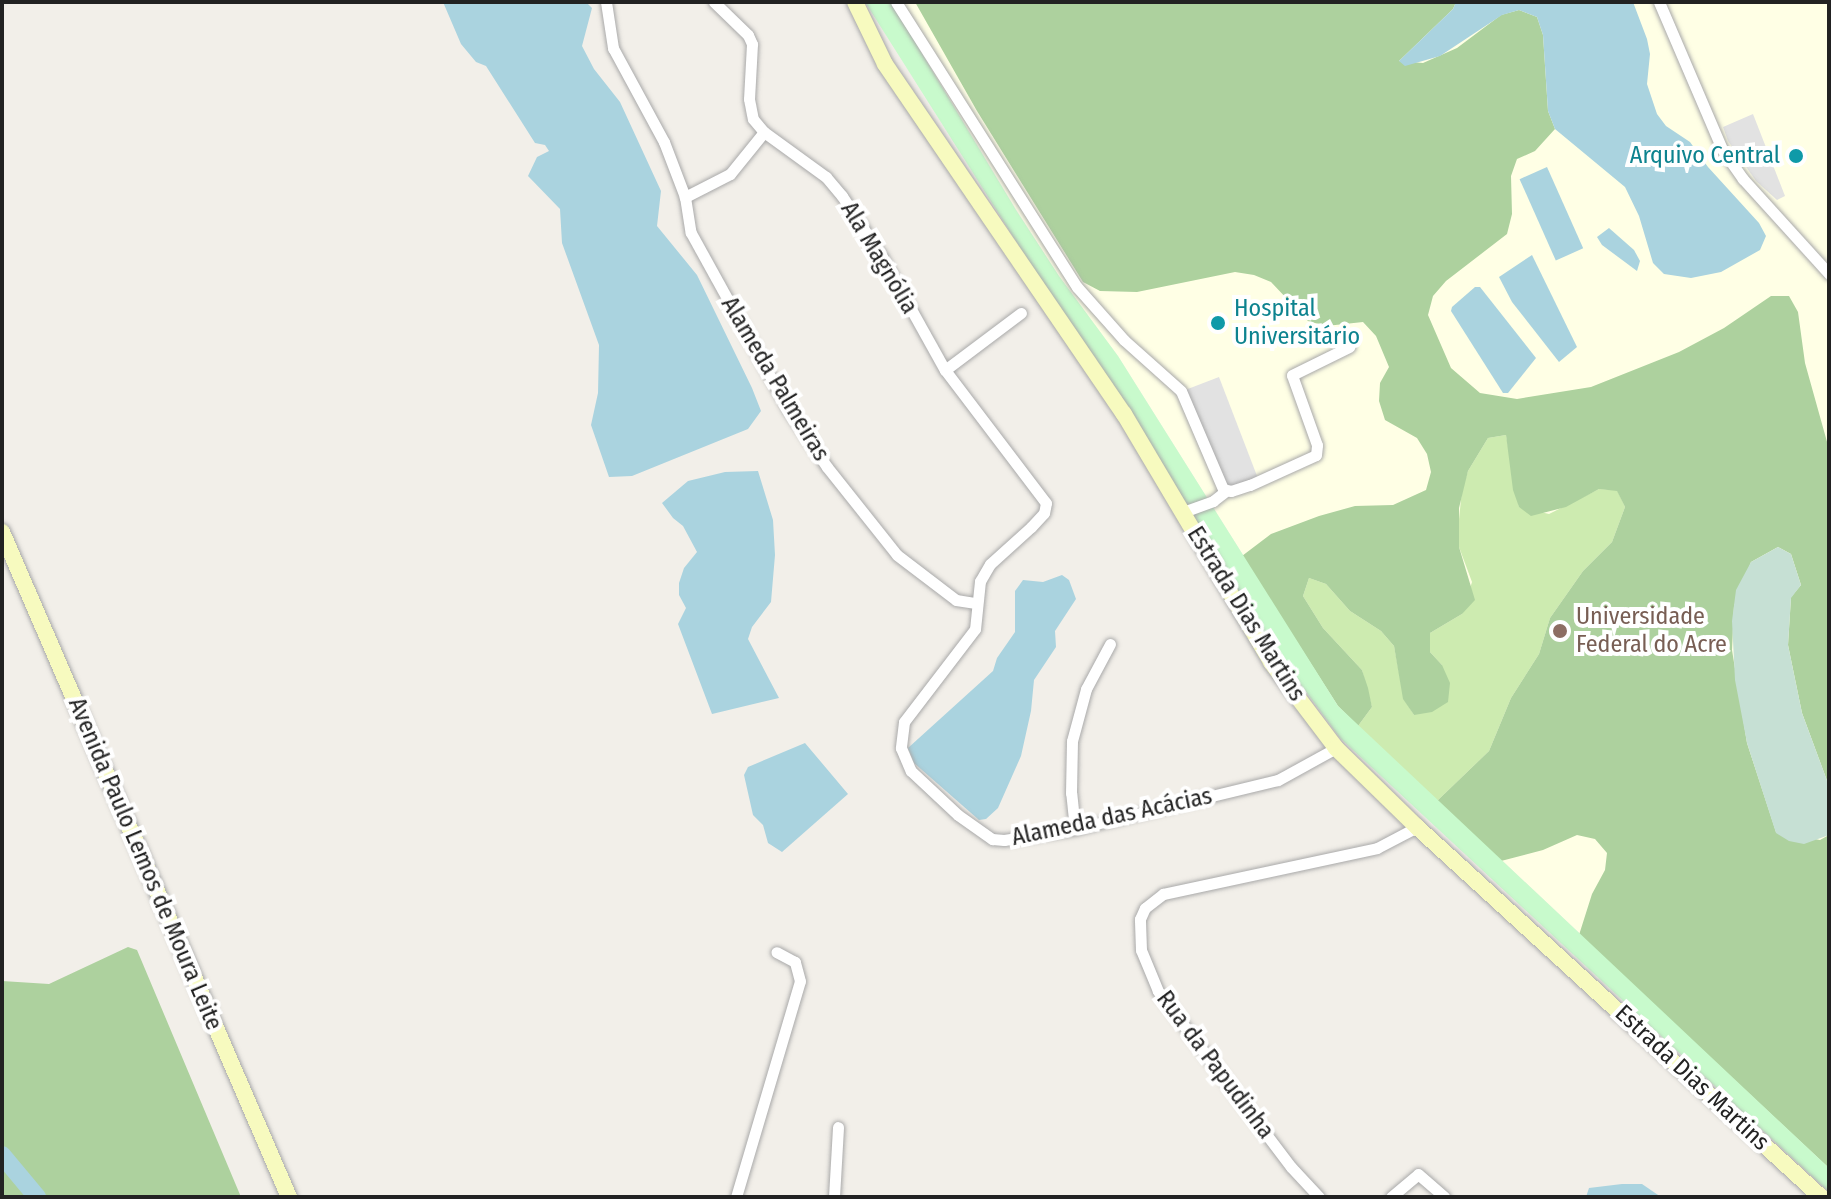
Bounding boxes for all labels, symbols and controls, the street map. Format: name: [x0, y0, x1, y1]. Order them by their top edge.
place label: Arquivo Central: [1630, 142, 1780, 170]
marker: Arquivo Central: [1787, 147, 1805, 165]
street label: Ala Magnólia: [834, 197, 924, 319]
street label: Alameda Palmeiras: [715, 292, 835, 466]
place label: Hospital Universitário: [1234, 295, 1360, 351]
marker: Hospital Universitário: [1209, 314, 1227, 332]
street label: Estrada Dias Martins: [1181, 521, 1311, 707]
place label: Universidade Federal do Acre: [1576, 603, 1727, 659]
marker: Universidade Federal do Acre: [1551, 622, 1569, 640]
street label: Avenida Paulo Lemos de Moura Leite: [62, 694, 228, 1034]
street label: Alameda das Acácias: [1009, 782, 1215, 852]
street label: Rua da Papudinha: [1150, 985, 1280, 1145]
street label: Estrada Dias Martins: [1609, 999, 1775, 1157]

